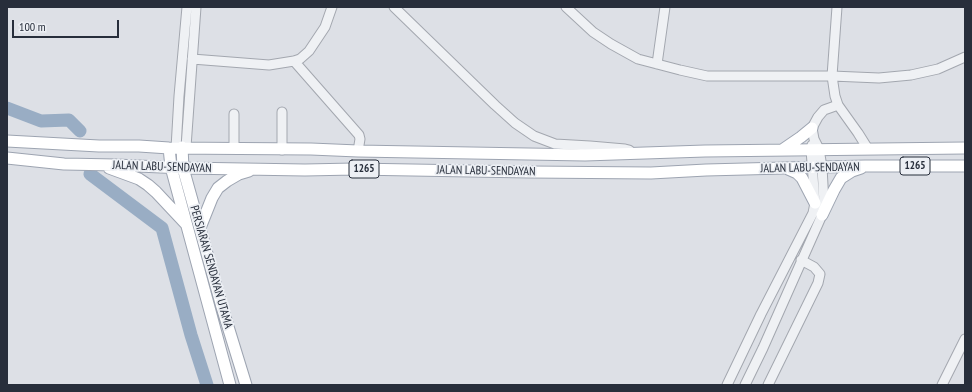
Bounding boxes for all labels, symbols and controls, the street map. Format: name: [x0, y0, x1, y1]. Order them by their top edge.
scale bar: [14, 12, 121, 38]
text: 100 m: [19, 19, 46, 34]
road number: 1265: [900, 157, 930, 175]
street label: JALAN LABU-SENDAYAN: [112, 158, 212, 176]
road number: 1265: [349, 160, 379, 178]
street label: JALAN LABU-SENDAYAN: [760, 160, 860, 176]
street label: JALAN LABU-SENDAYAN: [436, 163, 536, 179]
street label: PERSIARAN SENDAYAN UTAMA: [187, 204, 235, 330]

